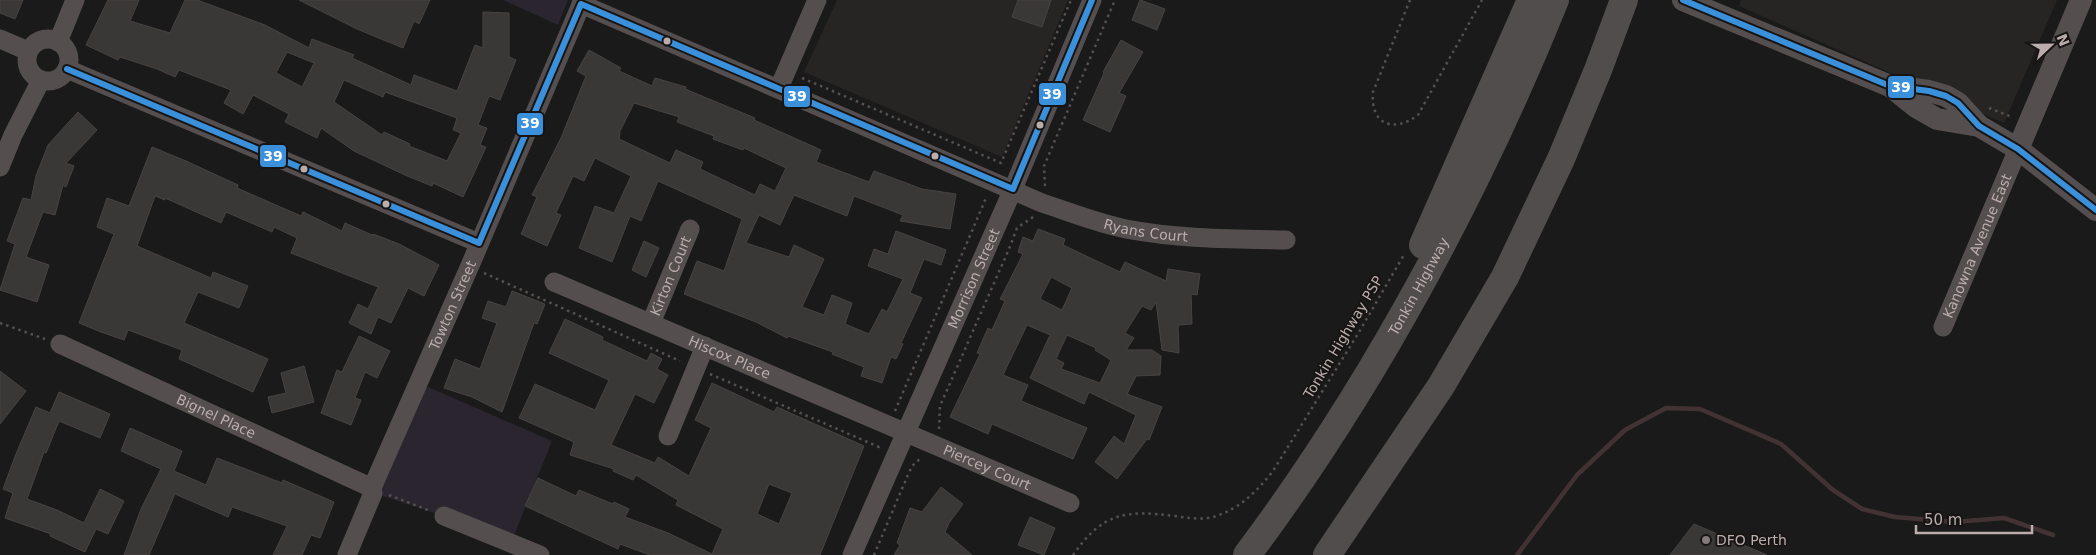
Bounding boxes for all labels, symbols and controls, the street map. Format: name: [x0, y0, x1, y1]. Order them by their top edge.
north arrow: [2026, 20, 2076, 70]
text: N: [2053, 32, 2073, 49]
unlabelled marker: [662, 36, 672, 46]
line badge: 39: [1887, 75, 1915, 99]
text: 39: [1891, 79, 1911, 95]
line badge: 39: [1038, 82, 1067, 106]
line badge: 39: [783, 85, 811, 108]
text: 39: [1042, 86, 1062, 102]
text: 39: [787, 88, 807, 104]
line badge: 39: [516, 112, 544, 136]
text: 39: [520, 115, 540, 131]
unlabelled marker: [1035, 120, 1045, 130]
line badge: 39: [259, 144, 287, 168]
text: 39: [263, 148, 283, 164]
unlabelled marker: [930, 151, 940, 161]
unlabelled marker: [299, 164, 309, 174]
street label: Kanowna Avenue East: [1940, 171, 2015, 320]
unlabelled marker: [381, 199, 391, 209]
street label: Ryans Court: [1102, 216, 1189, 245]
street label: Morrison Street: [945, 226, 1003, 331]
street label: Kirton Court: [647, 233, 694, 318]
street label: Tonkin Highway: [1385, 235, 1452, 339]
street label: Towton Street: [425, 258, 479, 353]
street label: Tonkin Highway PSP: [1300, 273, 1386, 402]
street label: Hiscox Place: [686, 333, 773, 382]
street label: Bignel Place: [174, 391, 258, 441]
street label: Piercey Court: [941, 442, 1034, 493]
scale bar: [1916, 502, 2032, 534]
text: 50 m: [1924, 511, 1962, 529]
place label: DFO Perth: [1716, 532, 1787, 548]
marker: DFO Perth: [1700, 534, 1712, 546]

